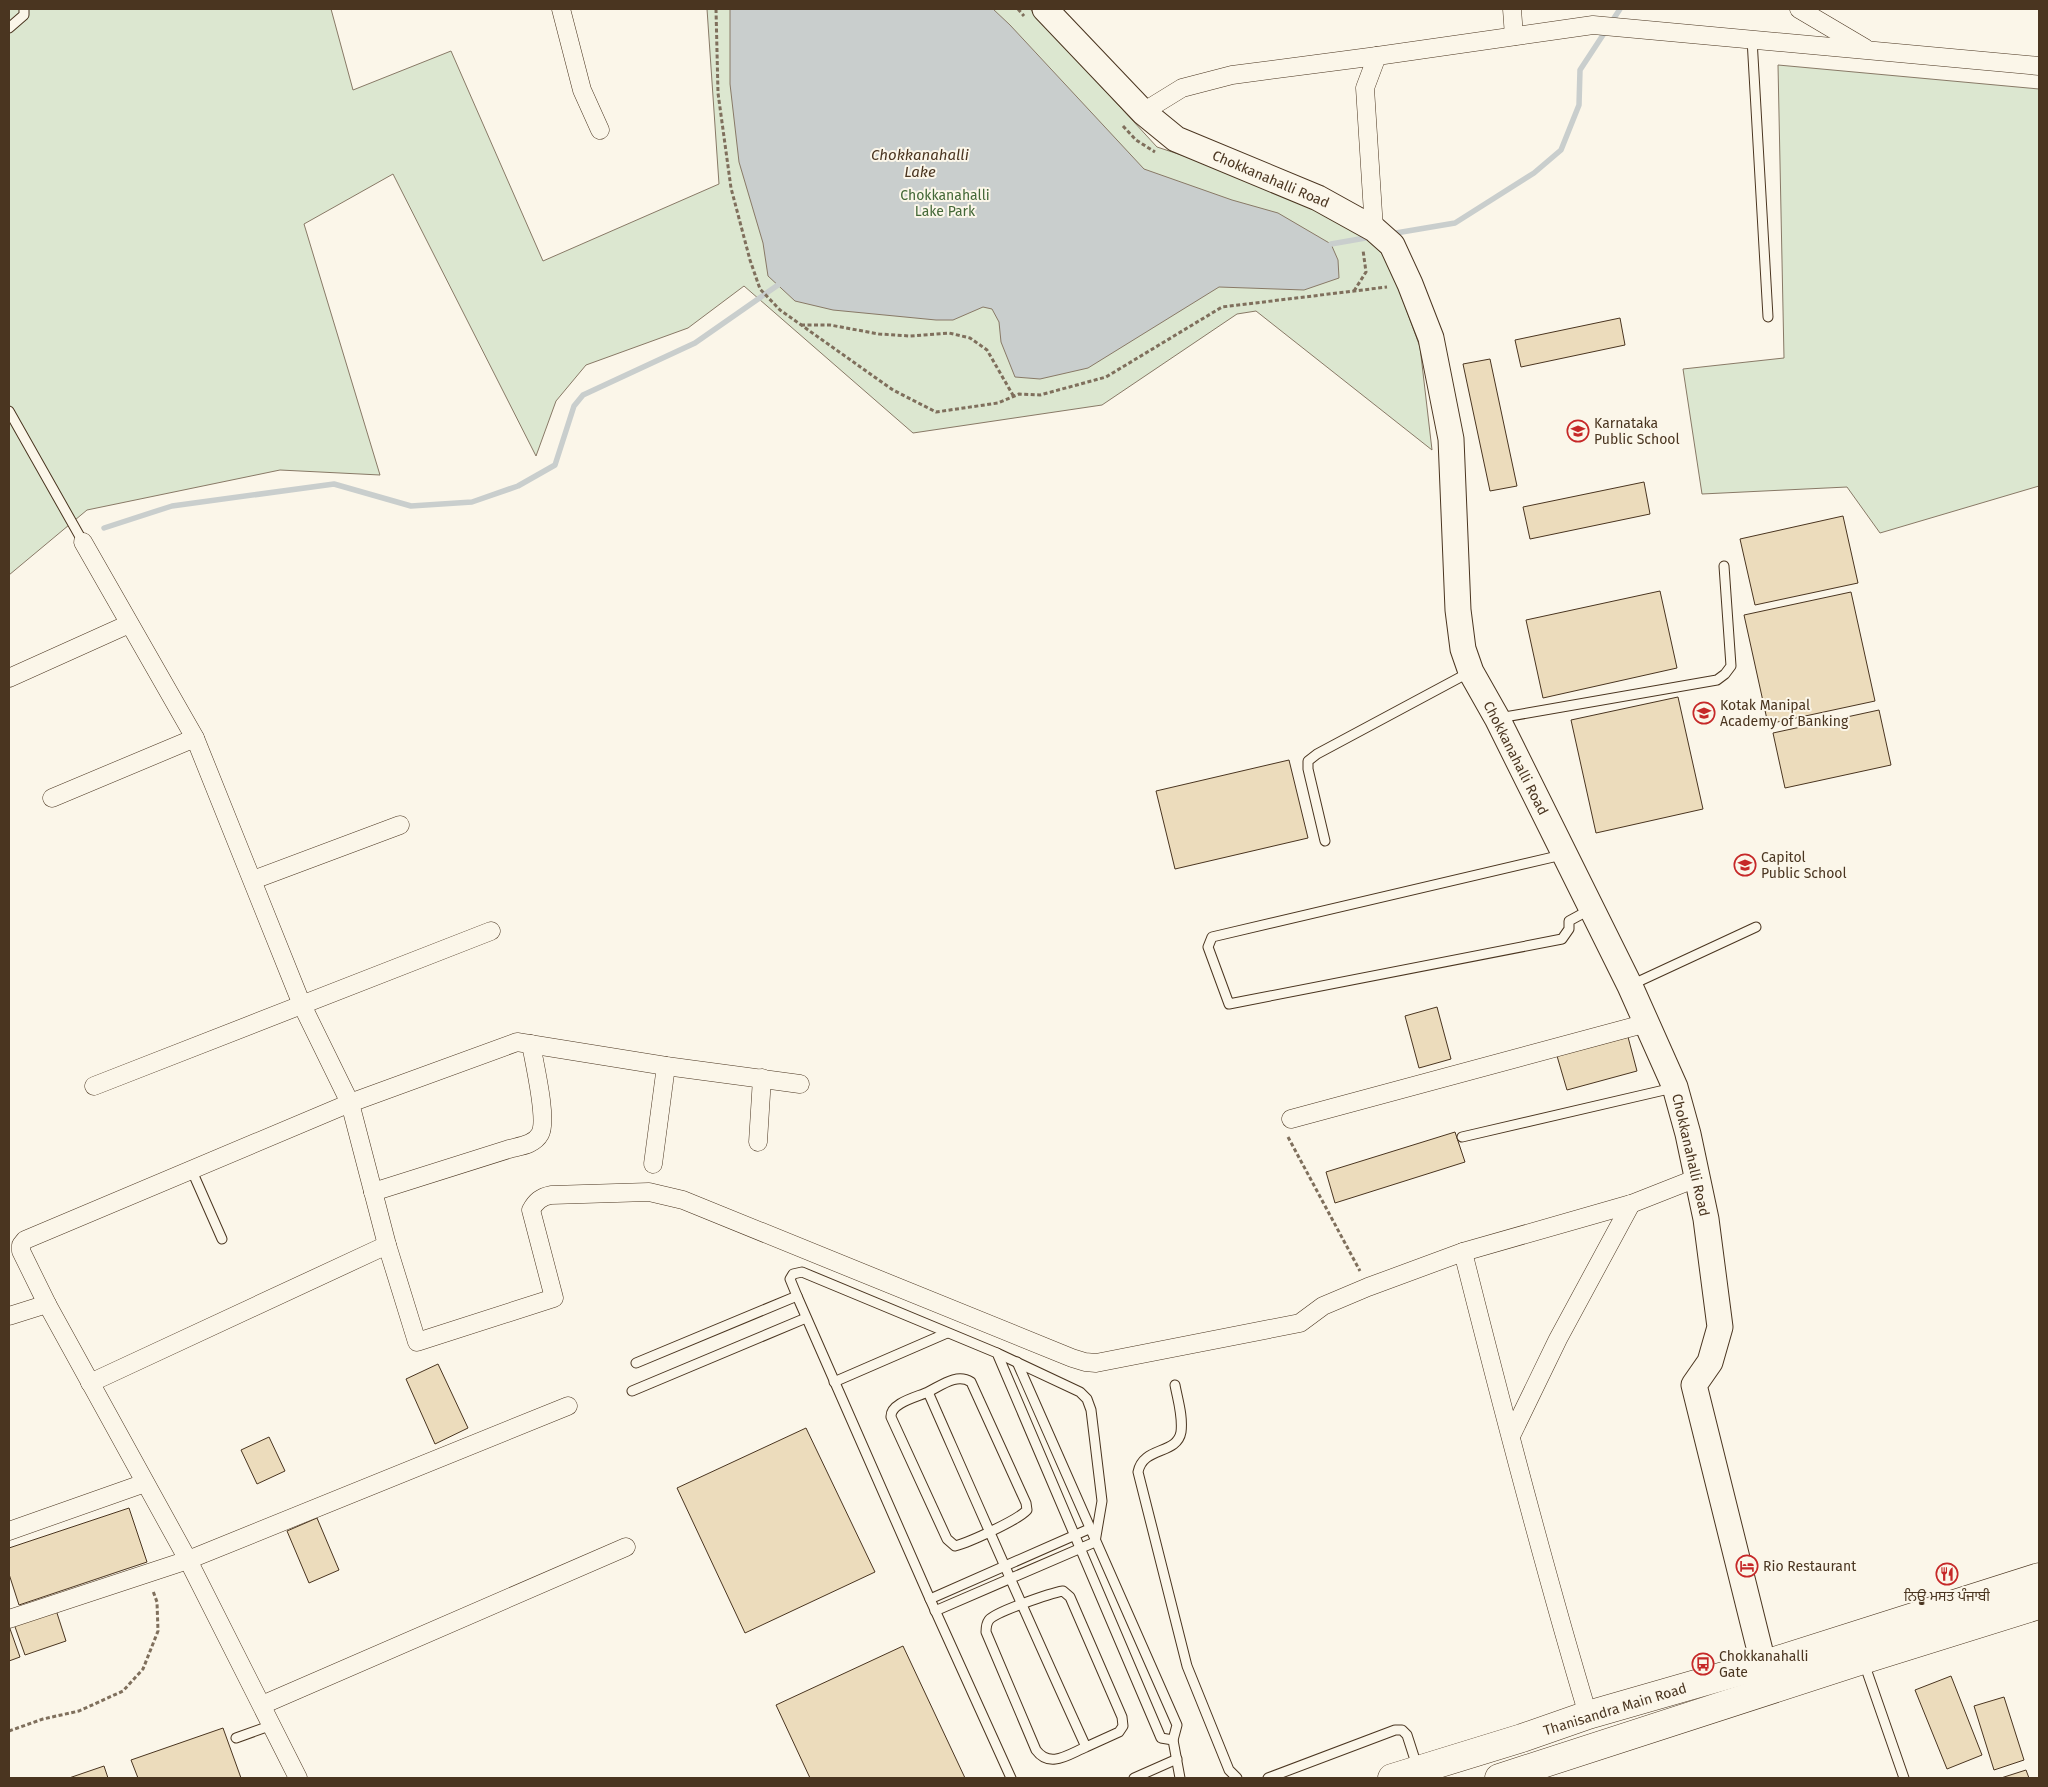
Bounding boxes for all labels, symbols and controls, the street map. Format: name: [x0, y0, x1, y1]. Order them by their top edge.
water label: Chokkanahalli Lake: [871, 146, 969, 181]
street label: Chokkanahalli Road: [1210, 147, 1332, 212]
park label: Chokkanahalli Lake Park: [900, 187, 990, 220]
place label: Karnataka Public School: [1594, 415, 1680, 448]
school or university icon: Karnataka Public School: [1566, 419, 1590, 443]
place label: Kotak Manipal Academy of Banking: [1720, 697, 1849, 730]
street label: Chokkanahalli Road: [1480, 698, 1552, 818]
school or university icon: Kotak Manipal Academy of Banking: [1692, 701, 1716, 725]
place label: Capitol Public School: [1761, 849, 1847, 882]
school or university icon: Capitol Public School: [1733, 853, 1757, 877]
street label: Chokkanahalli Road: [1668, 1092, 1713, 1218]
hotel icon: Rio Restaurant: [1735, 1554, 1759, 1578]
place label: Rio Restaurant: [1763, 1558, 1857, 1575]
restaurant icon: ਨਿਉੁੂ ਮਸਤ ਪੰਜਾਬੀ: [1935, 1562, 1959, 1586]
place label: ਨਿਉੁੂ ਮਸਤ ਪੰਜਾਬੀ: [1903, 1588, 1990, 1605]
place label: Chokkanahalli Gate: [1719, 1648, 1808, 1681]
bus stop icon: Chokkanahalli Gate: [1691, 1652, 1715, 1676]
street label: Thanisandra Main Road: [1542, 1680, 1689, 1739]

